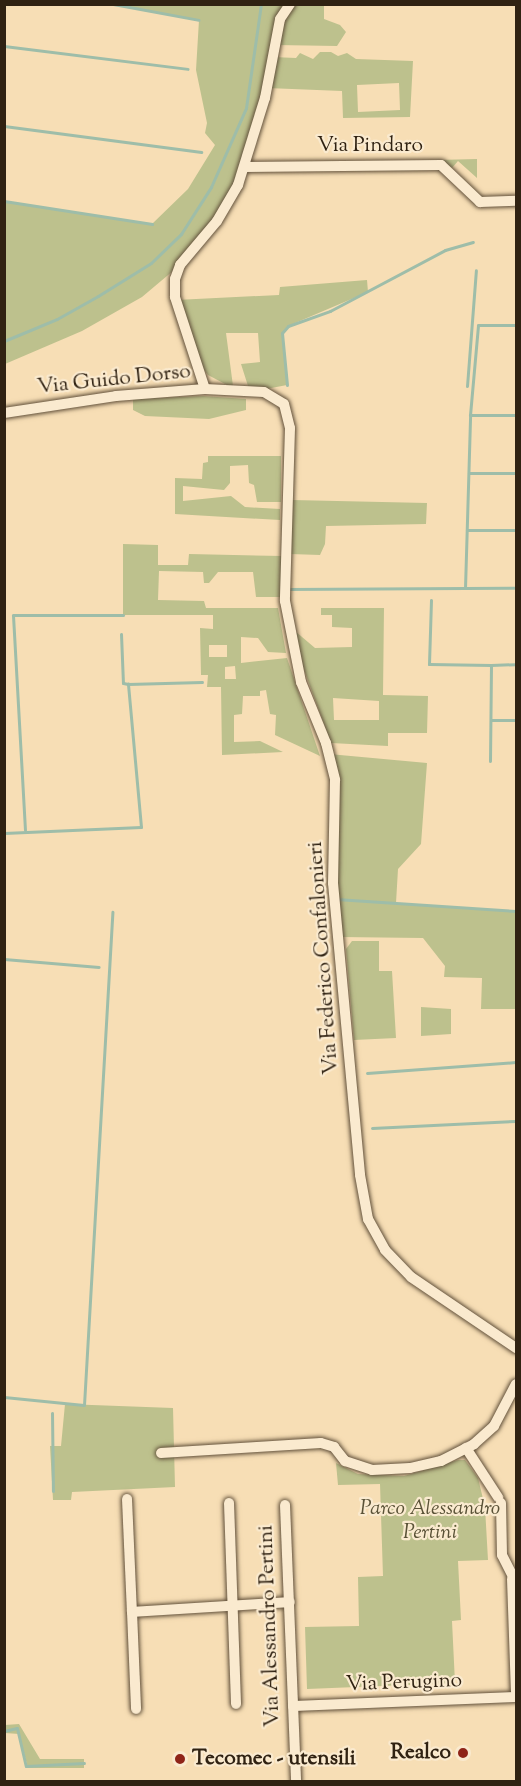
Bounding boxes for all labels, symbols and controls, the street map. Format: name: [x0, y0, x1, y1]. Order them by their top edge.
street label: Via Pindaro: [317, 133, 423, 159]
street label: Via Guido Dorso: [36, 359, 192, 401]
street label: Via Federico Confalonieri: [303, 841, 345, 1075]
park label: Parco Alessandro Pertini: [360, 1496, 500, 1546]
street label: Via Alessandro Pertini: [254, 1524, 286, 1728]
street label: Via Perugino: [345, 1668, 463, 1698]
place label: Realco: [390, 1740, 451, 1766]
place label: Tecomec - utensili: [192, 1746, 356, 1772]
marker: Realco: [456, 1746, 470, 1760]
marker: Tecomec - utensili: [173, 1752, 187, 1766]

